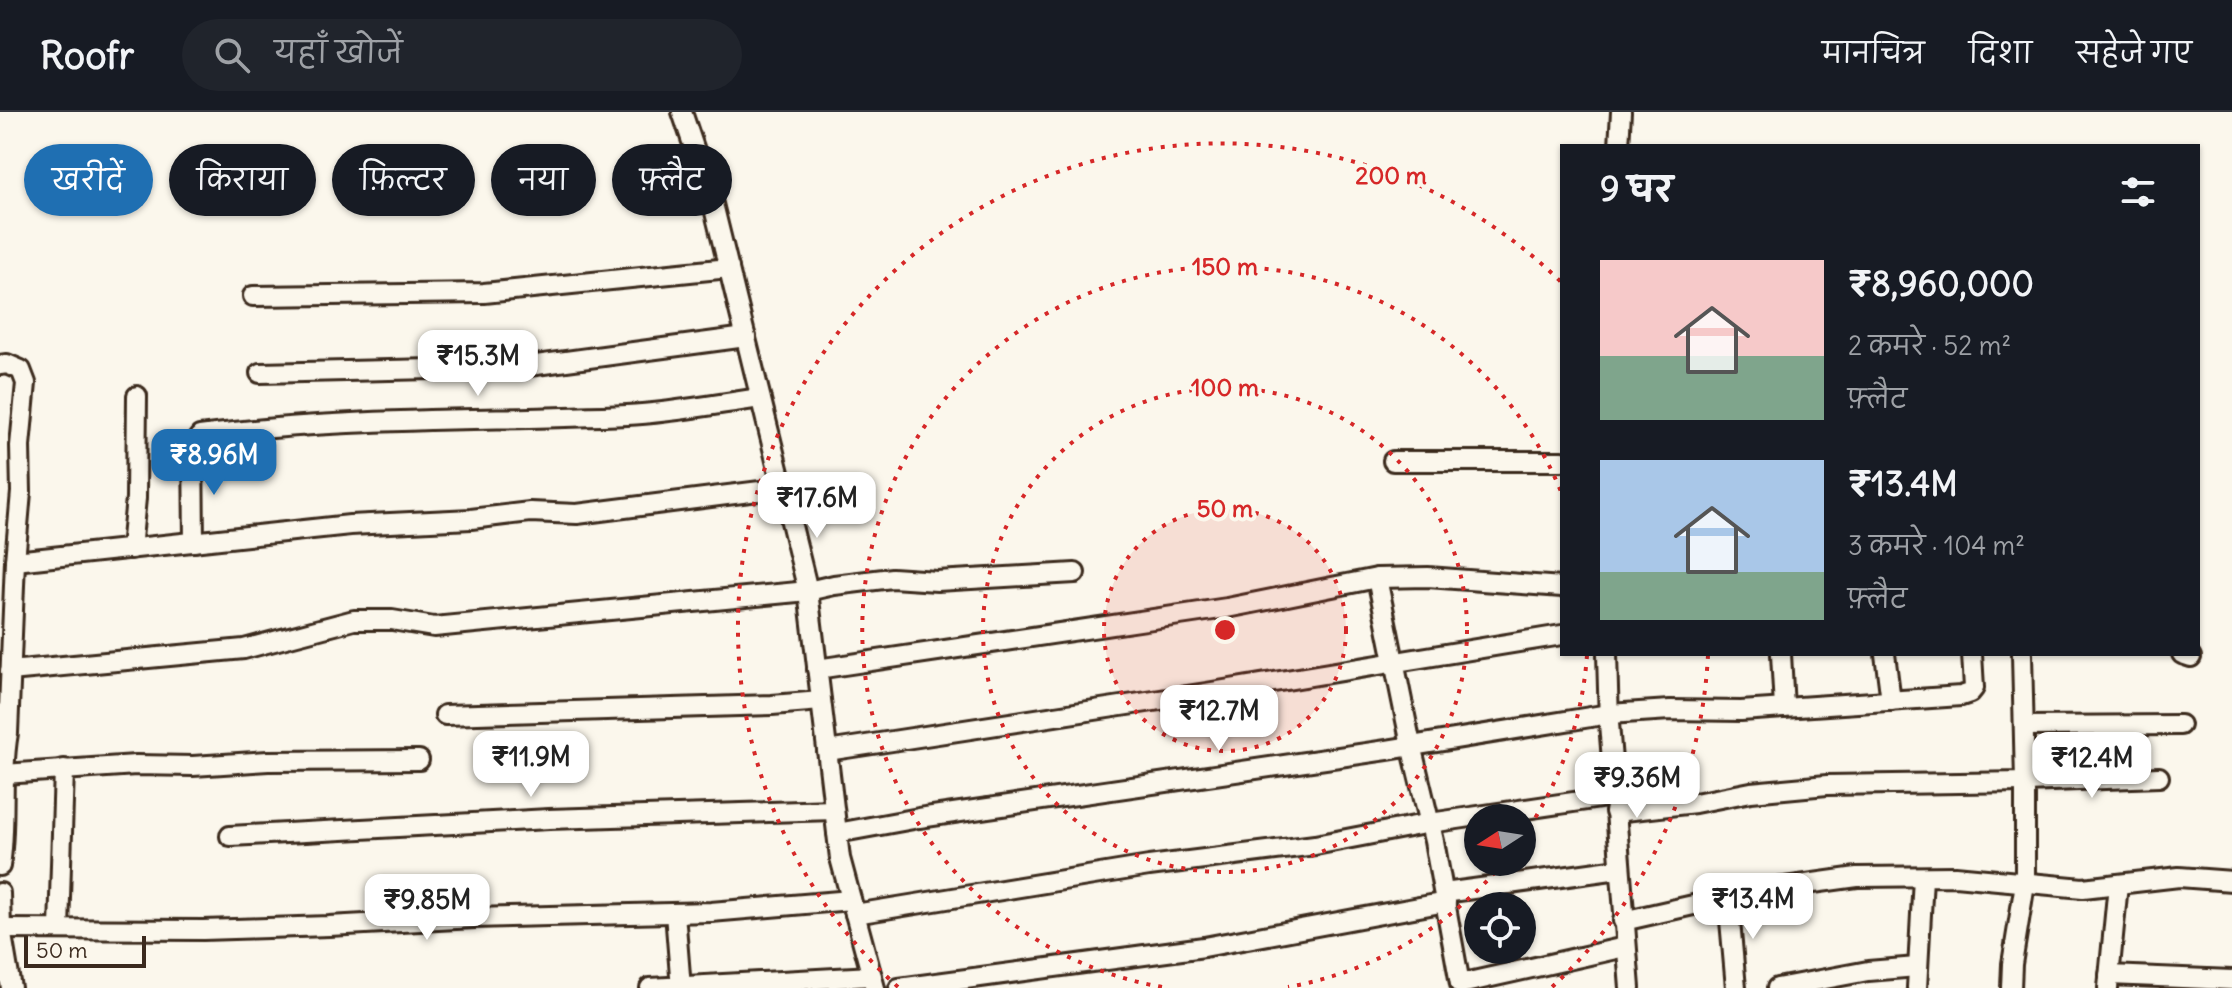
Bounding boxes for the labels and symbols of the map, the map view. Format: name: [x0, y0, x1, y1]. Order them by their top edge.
text: 200 m: [1355, 160, 1427, 190]
text: 150 m: [1192, 251, 1258, 281]
pin: ₹15.3M: [413, 330, 543, 398]
text: 100 m: [1191, 372, 1259, 402]
pin: ₹8.96M: [149, 429, 279, 497]
pin: ₹17.6M: [752, 472, 882, 540]
text: 50 m: [1197, 493, 1253, 523]
centre of rings: [1211, 616, 1239, 644]
pin: ₹12.7M: [1154, 685, 1284, 753]
pin: ₹11.9M: [466, 731, 596, 799]
pin: ₹12.4M: [2027, 732, 2157, 800]
pin: ₹9.36M: [1572, 752, 1702, 820]
north arrow: [1464, 804, 1536, 876]
pin: ₹13.4M: [1688, 873, 1818, 941]
pin: ₹9.85M: [362, 874, 492, 942]
scale bar: [24, 932, 146, 968]

